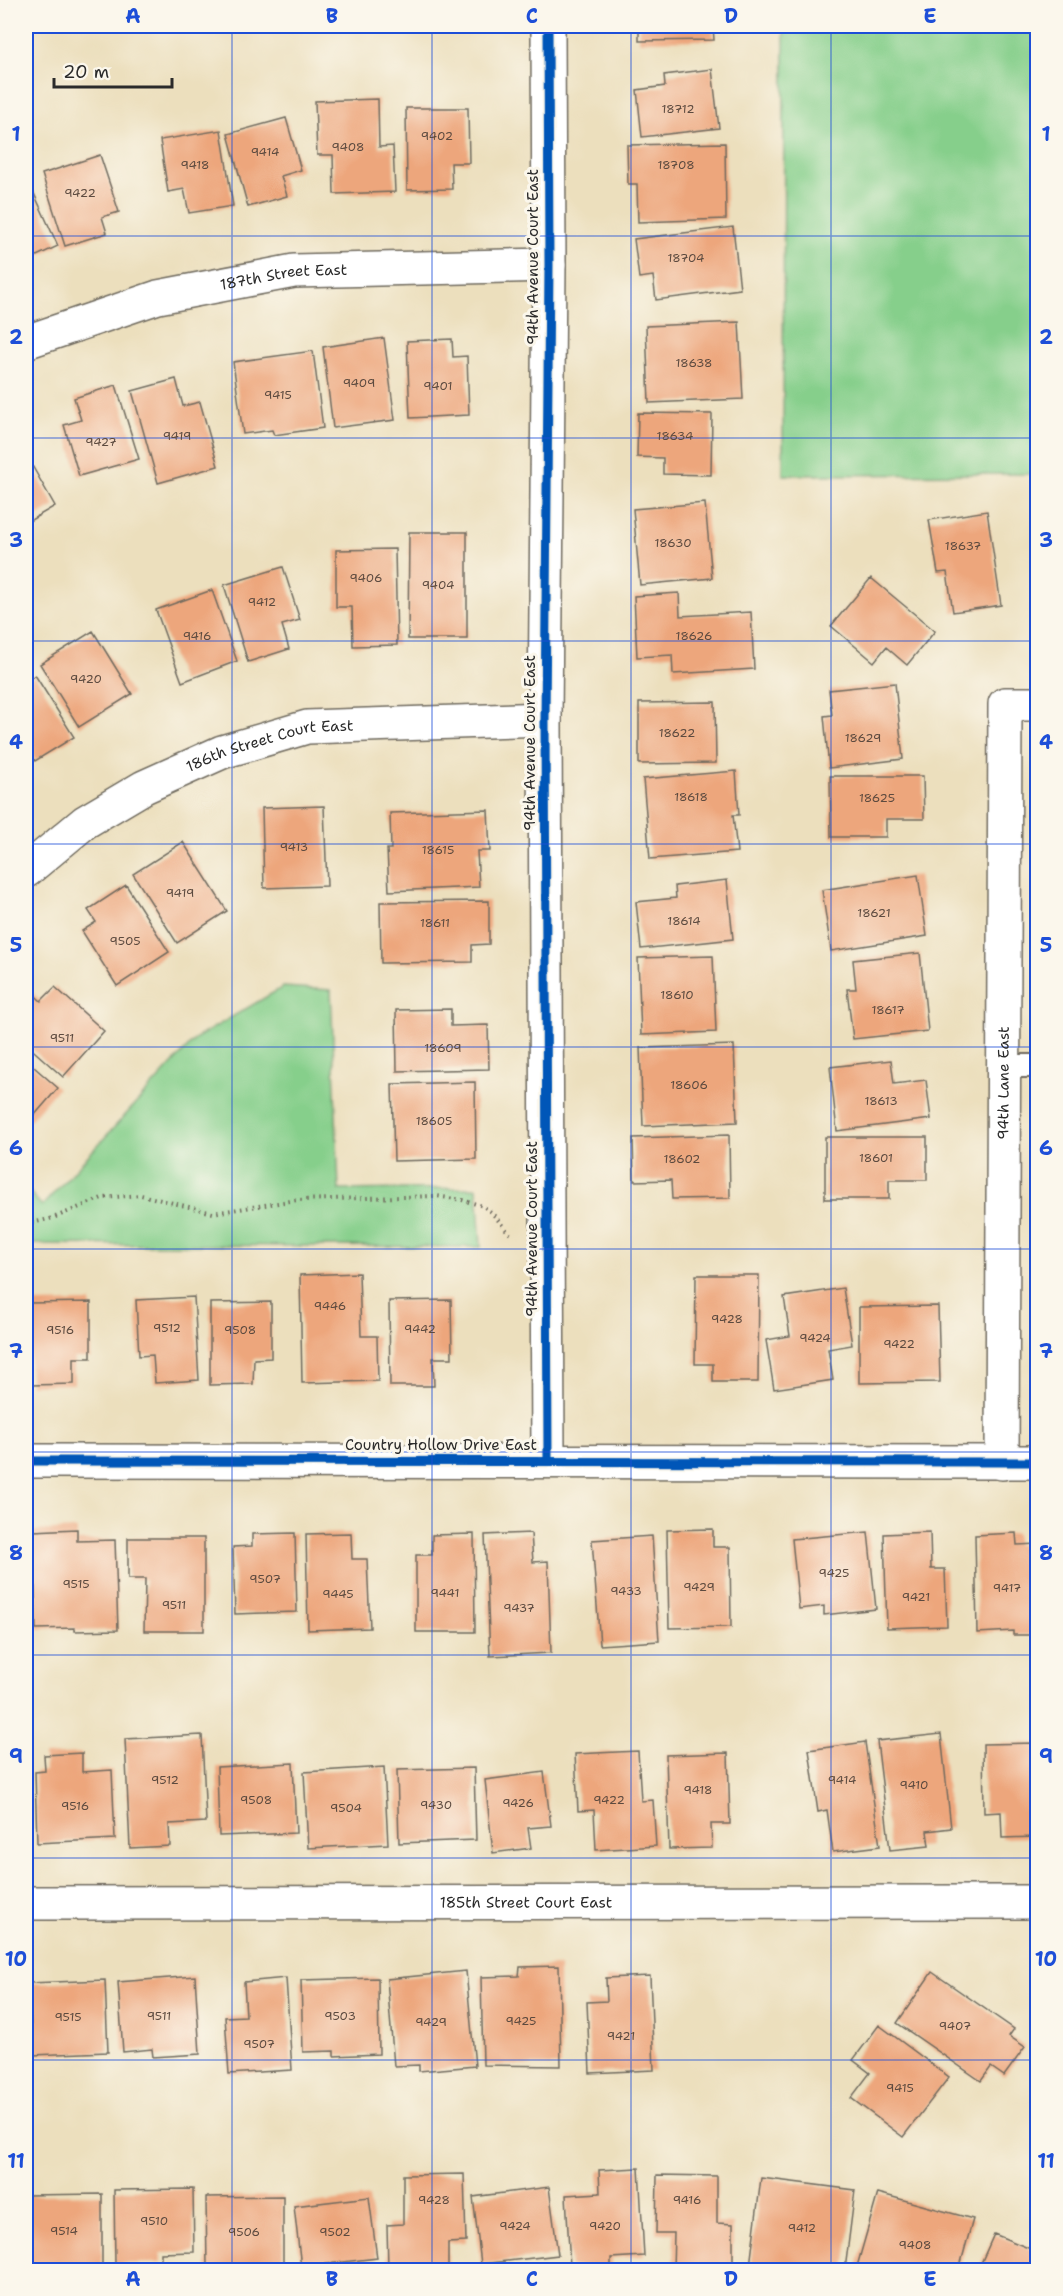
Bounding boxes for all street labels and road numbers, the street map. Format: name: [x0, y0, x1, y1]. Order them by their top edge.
street label: 94th Avenue Court East: [523, 169, 543, 345]
street label: 187th Street East: [218, 260, 347, 295]
street label: 94th Avenue Court East: [520, 655, 540, 831]
street label: 186th Street Court East: [183, 715, 354, 777]
street label: 94th Lane East: [993, 1026, 1014, 1140]
street label: 94th Avenue Court East: [522, 1141, 542, 1317]
street label: Country Hollow Drive East: [345, 1435, 537, 1455]
street label: 185th Street Court East: [440, 1892, 612, 1913]

